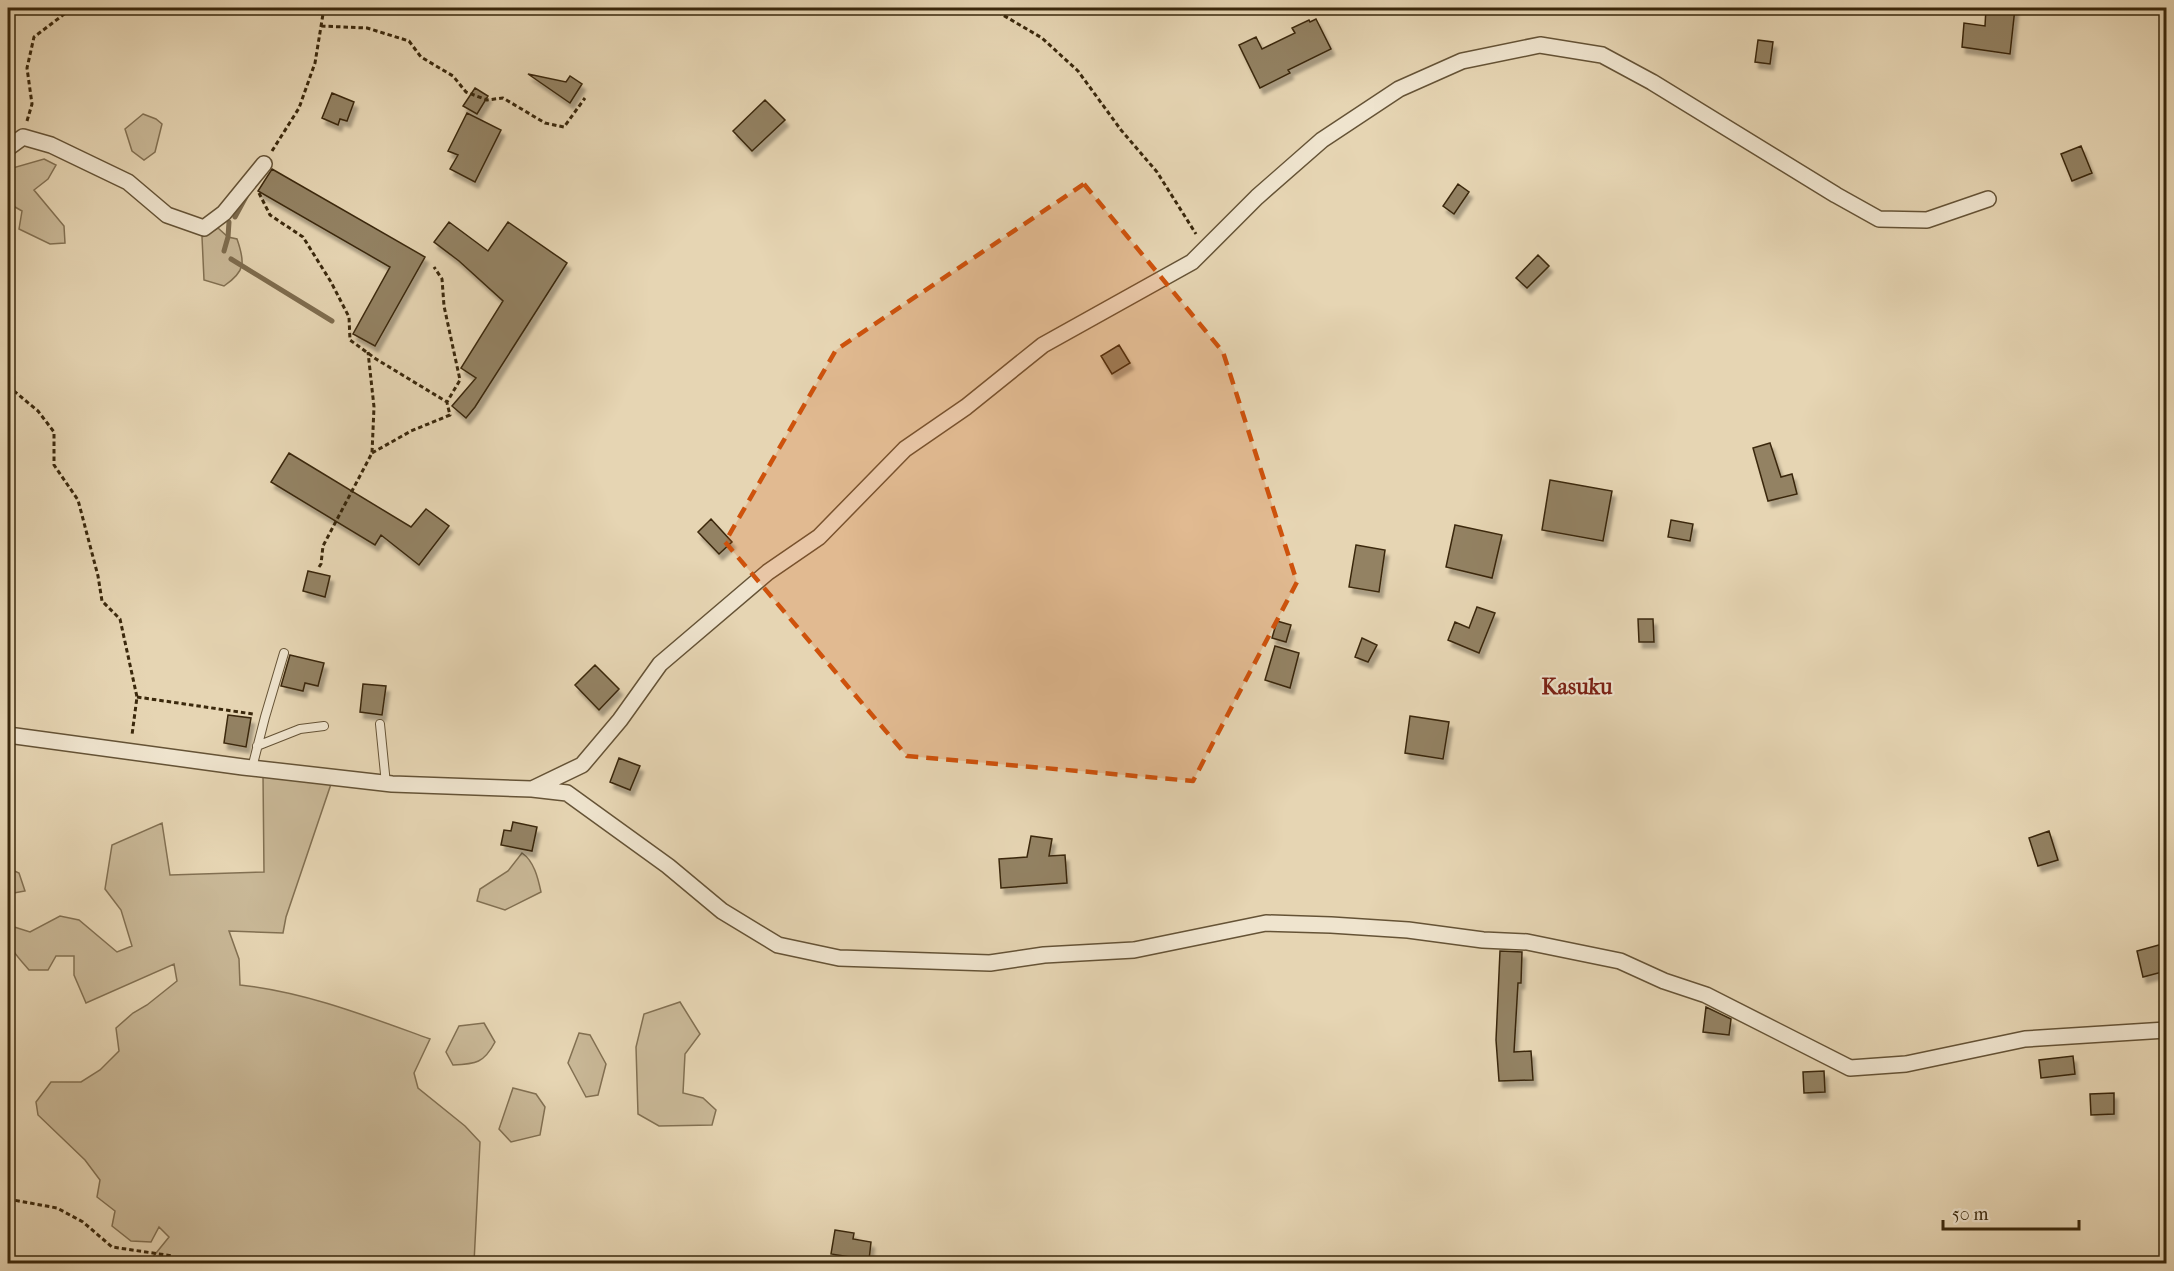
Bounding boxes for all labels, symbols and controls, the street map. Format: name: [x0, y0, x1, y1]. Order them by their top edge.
district label: Kasuku: [1542, 674, 1613, 700]
scale bar: [1943, 1193, 2080, 1231]
text: 50 m: [1952, 1204, 1989, 1225]

